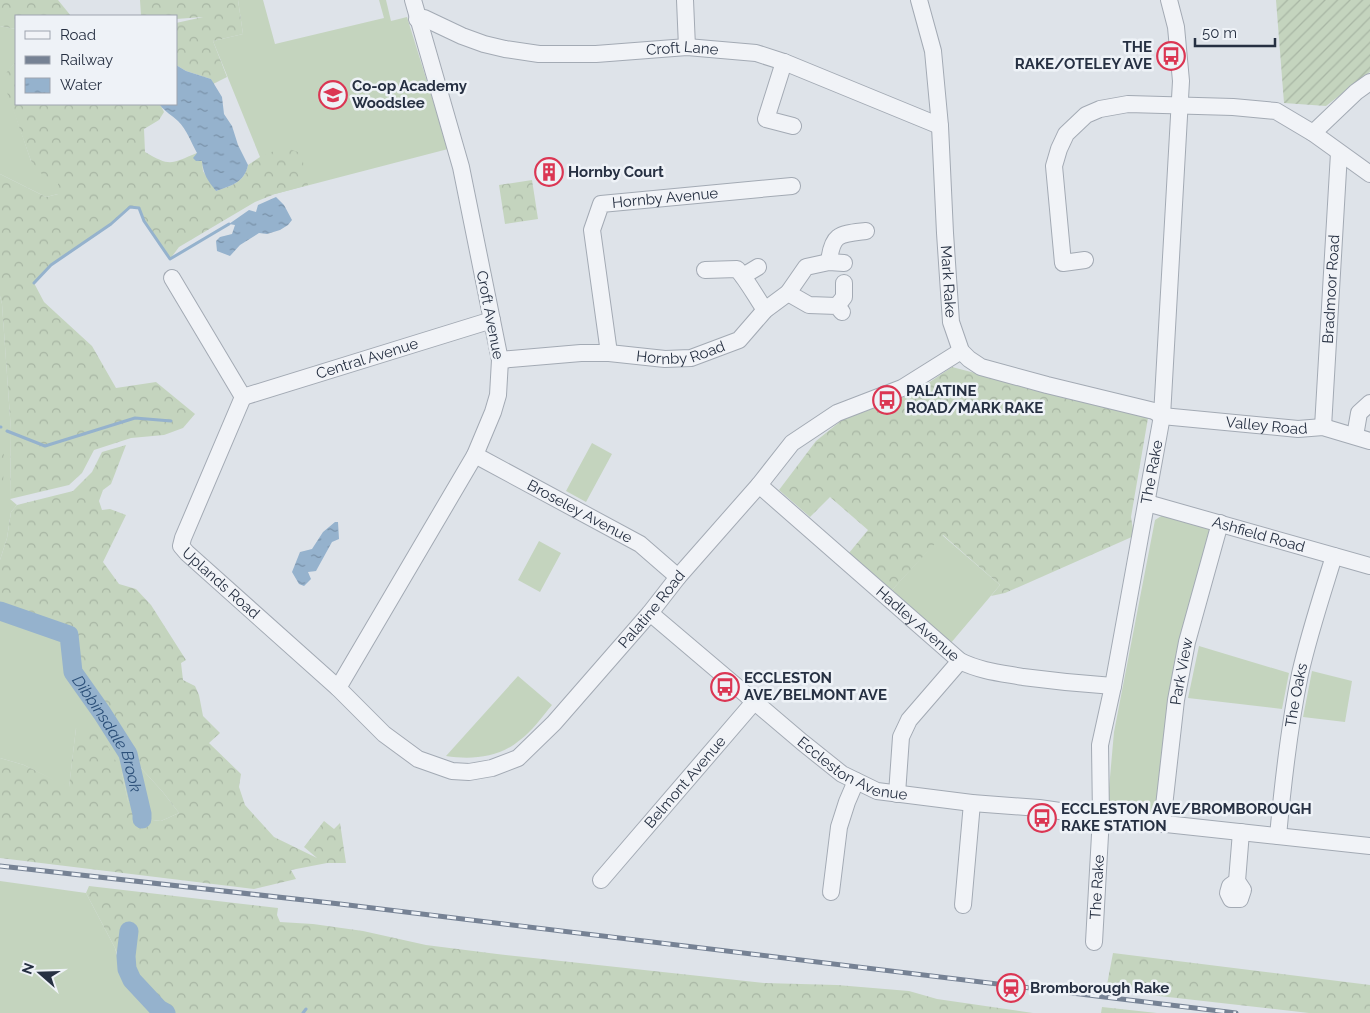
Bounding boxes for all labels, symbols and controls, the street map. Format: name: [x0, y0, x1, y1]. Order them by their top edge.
legend: [15, 15, 178, 105]
scale bar: [1195, 15, 1275, 47]
text: 50 m: [1202, 24, 1237, 42]
text: Road: [60, 26, 96, 44]
street label: Croft Lane: [645, 38, 719, 59]
place label: THE RAKE/OTELEY AVE: [1015, 38, 1152, 73]
bus stop icon: THE RAKE/OTELEY AVE: [1156, 41, 1186, 71]
text: Railway: [60, 51, 113, 69]
text: Water: [60, 76, 103, 94]
place label: Co-op Academy Woodslee: [352, 77, 468, 112]
school or university icon: Co-op Academy Woodslee: [318, 80, 348, 110]
building icon: Hornby Court: [534, 157, 564, 187]
place label: Hornby Court: [568, 163, 664, 181]
street label: Hornby Avenue: [611, 184, 719, 212]
street label: Bradmoor Road: [1319, 234, 1343, 344]
street label: Mark Rake: [937, 245, 960, 319]
street label: Croft Avenue: [473, 269, 507, 361]
street label: Central Avenue: [314, 334, 421, 383]
street label: Hornby Road: [635, 337, 728, 368]
place label: PALATINE ROAD/MARK RAKE: [906, 382, 1043, 417]
bus stop icon: PALATINE ROAD/MARK RAKE: [872, 385, 902, 415]
street label: Valley Road: [1225, 413, 1308, 438]
street label: The Rake: [1137, 438, 1166, 506]
street label: Broseley Avenue: [524, 476, 635, 547]
street label: Ashfield Road: [1210, 513, 1307, 556]
street label: Uplands Road: [178, 544, 263, 623]
street label: Palatine Road: [614, 566, 689, 652]
street label: Hadley Avenue: [872, 583, 963, 665]
street label: Park View: [1167, 636, 1197, 706]
street label: The Oaks: [1282, 661, 1311, 729]
place label: ECCLESTON AVE/BELMONT AVE: [744, 669, 887, 704]
water label: Dibbinsdale Brook: [68, 672, 146, 794]
bus stop icon: ECCLESTON AVE/BELMONT AVE: [710, 672, 740, 702]
street label: Belmont Avenue: [641, 732, 730, 832]
street label: Eccleston Avenue: [794, 733, 909, 804]
place label: ECCLESTON AVE/BROMBOROUGH RAKE STATION: [1061, 800, 1312, 835]
bus stop icon: ECCLESTON AVE/BROMBOROUGH RAKE STATION: [1027, 803, 1057, 833]
street label: The Rake: [1086, 854, 1108, 920]
north arrow: [15, 948, 65, 998]
text: N: [18, 961, 37, 976]
station icon: Bromborough Rake: [996, 973, 1026, 1003]
place label: Bromborough Rake: [1030, 979, 1169, 997]

